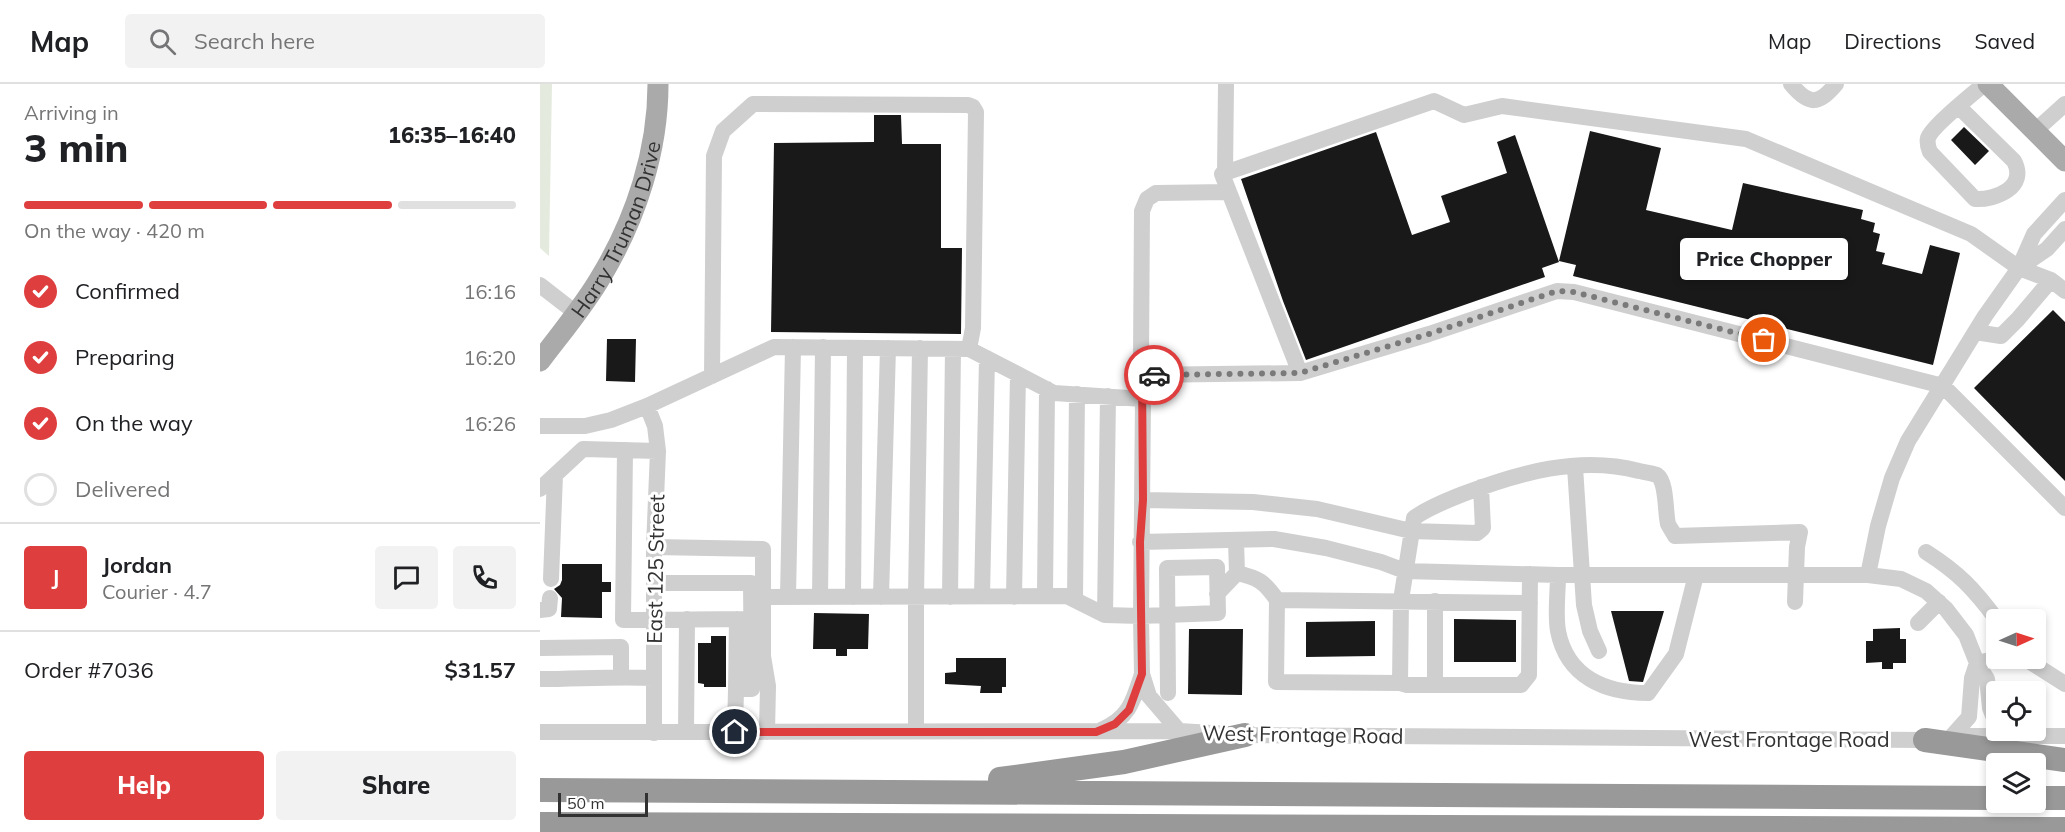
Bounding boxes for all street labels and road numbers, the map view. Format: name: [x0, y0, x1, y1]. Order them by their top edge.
street label: Harry Truman Drive: [565, 139, 666, 322]
street label: East 125 Street: [641, 494, 669, 644]
street label: West Frontage Road: [1202, 719, 1404, 749]
street label: West Frontage Road: [1688, 726, 1890, 752]

